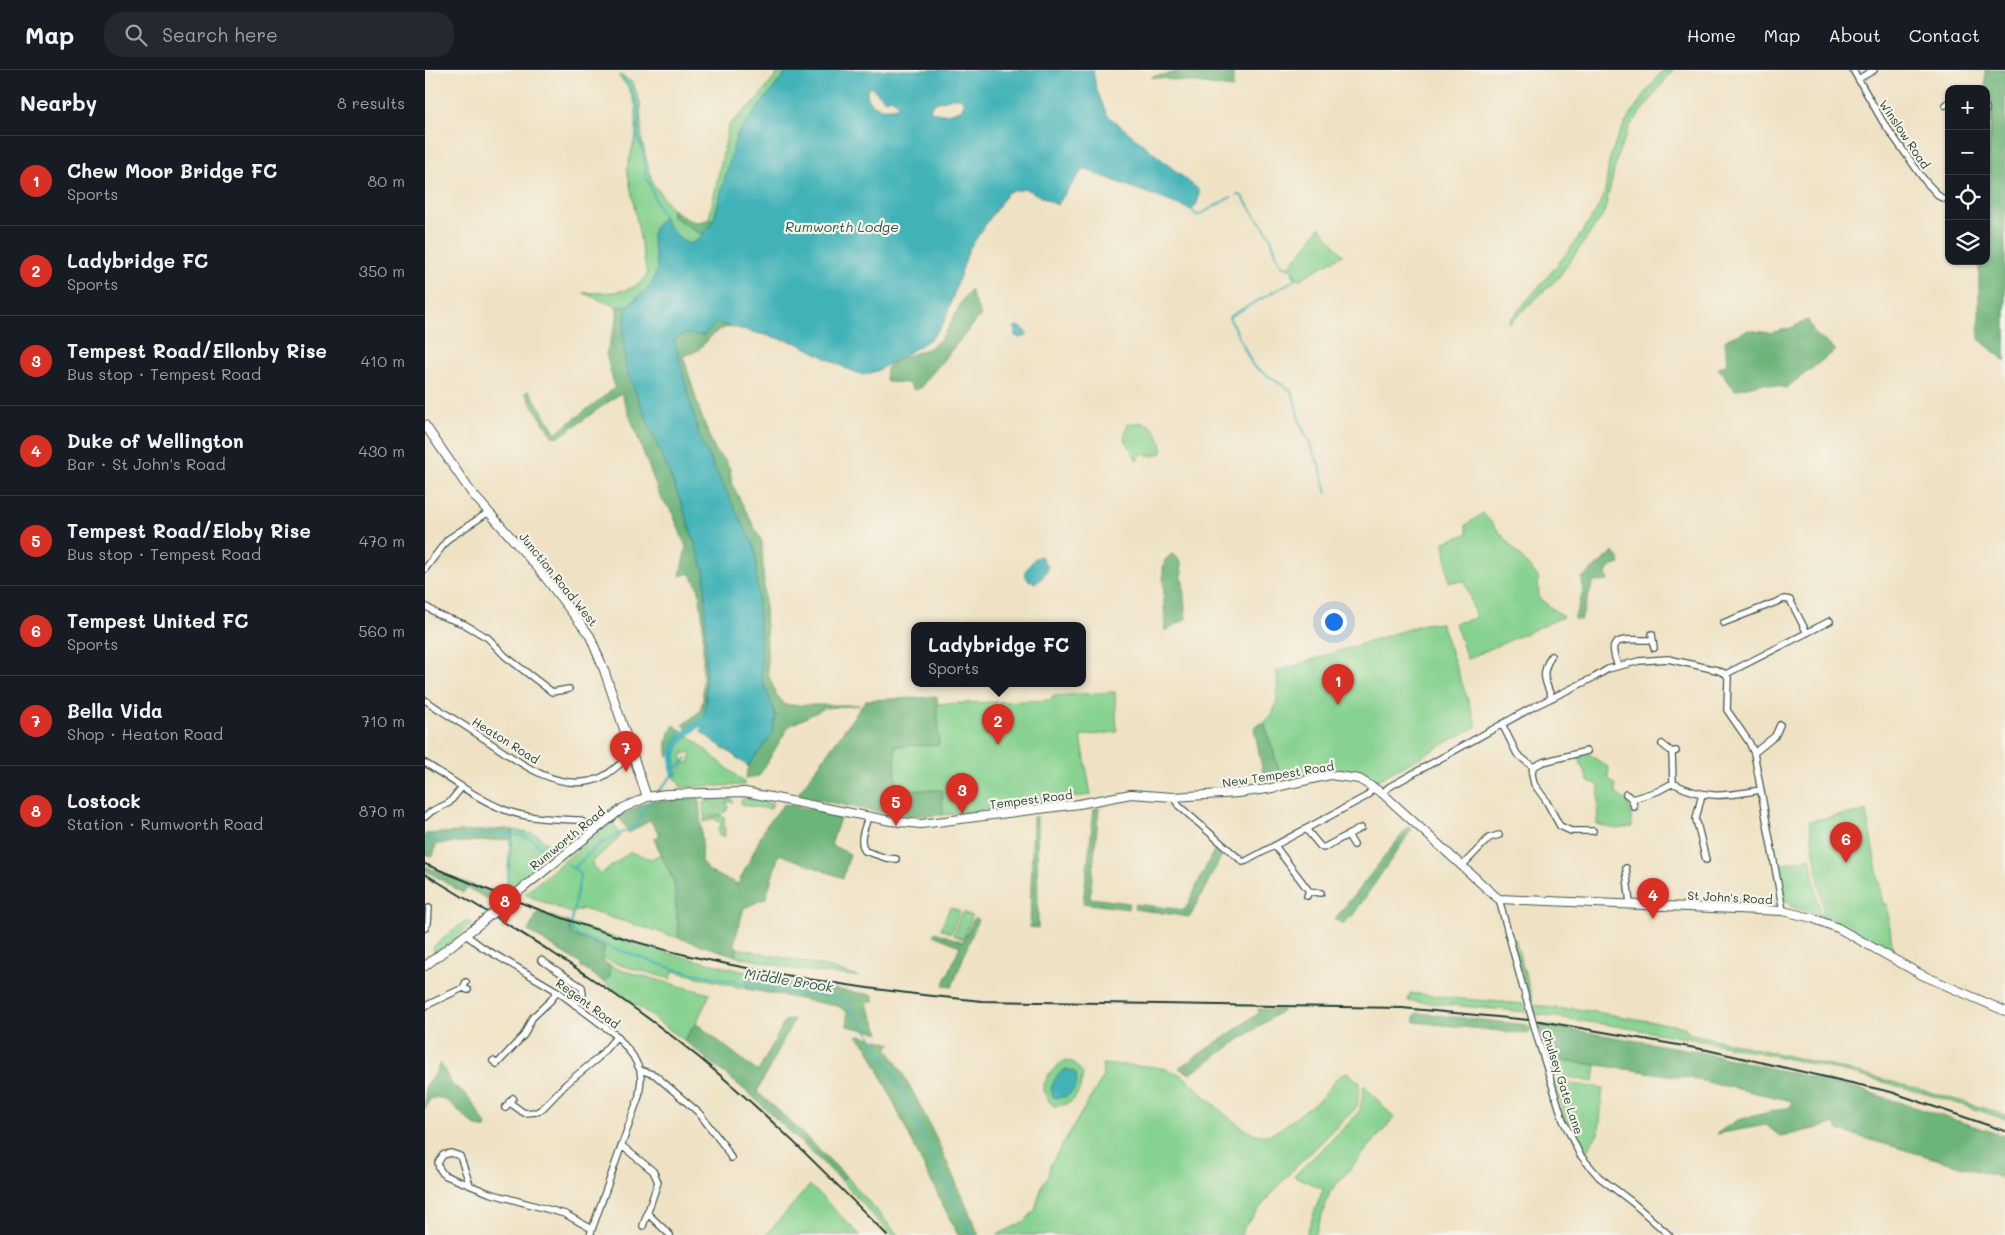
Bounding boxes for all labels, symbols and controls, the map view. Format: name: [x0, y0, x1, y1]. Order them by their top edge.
search box: [104, 12, 454, 57]
text: Map: [25, 19, 74, 50]
icon: search: [122, 21, 150, 49]
text: Search here: [162, 22, 278, 47]
text: Home: [1687, 23, 1736, 47]
text: Map: [1764, 23, 1800, 47]
text: About: [1828, 23, 1881, 47]
text: Contact: [1909, 23, 1980, 47]
map controls: [1945, 85, 1990, 265]
button: +: [1945, 85, 1990, 130]
text: Nearby: [20, 89, 97, 116]
text: 8 results: [337, 92, 405, 113]
street label: Winslow Road: [1876, 96, 1934, 172]
button: −: [1945, 130, 1990, 175]
text: Chew Moor Bridge FC: [67, 158, 277, 183]
text: 1: [32, 170, 40, 191]
text: 80 m: [368, 170, 405, 191]
button: locate: [1945, 175, 1990, 220]
text: Sports: [67, 183, 118, 204]
water label: Rumworth Lodge: [785, 217, 899, 236]
button: layers: [1945, 220, 1990, 265]
text: Ladybridge FC: [67, 248, 208, 273]
text: 2: [32, 260, 40, 281]
text: 350 m: [359, 260, 405, 281]
text: Sports: [67, 273, 118, 294]
text: Tempest Road/Ellonby Rise: [67, 338, 327, 363]
text: 3: [31, 350, 41, 371]
text: 410 m: [361, 350, 405, 371]
text: Bus stop · Tempest Road: [67, 363, 261, 384]
text: Duke of Wellington: [67, 428, 244, 453]
text: 4: [31, 440, 41, 461]
text: 430 m: [358, 440, 405, 461]
text: Bar · St John's Road: [67, 453, 226, 474]
text: Tempest Road/Eloby Rise: [67, 518, 311, 543]
street label: Junction Road West: [516, 529, 602, 629]
text: 5: [31, 530, 41, 551]
text: 470 m: [359, 530, 405, 551]
text: Bus stop · Tempest Road: [67, 543, 261, 564]
text: Tempest United FC: [67, 608, 248, 633]
your location: [1321, 609, 1347, 635]
text: 6: [31, 620, 41, 641]
text: 560 m: [358, 620, 405, 641]
popup: [911, 622, 1086, 687]
text: Ladybridge FC: [928, 632, 1069, 657]
text: Sports: [67, 633, 118, 654]
text: Sports: [928, 657, 979, 678]
pin: 1: [1322, 664, 1354, 705]
text: Bella Vida: [67, 698, 163, 723]
pin: 2: [982, 704, 1014, 745]
text: 7: [32, 710, 40, 731]
text: 710 m: [361, 710, 405, 731]
street label: Heaton Road: [469, 713, 543, 767]
text: Shop · Heaton Road: [67, 723, 223, 744]
pin: 7: [610, 731, 642, 772]
street label: New Tempest Road: [1221, 757, 1335, 791]
pin: 3: [946, 773, 978, 814]
pin: 5: [880, 785, 912, 826]
street label: Tempest Road: [989, 786, 1074, 812]
text: Lostock: [67, 788, 141, 813]
text: 8: [31, 800, 41, 821]
text: 870 m: [359, 800, 405, 821]
street label: Rumworth Road: [526, 803, 608, 873]
text: Station · Rumworth Road: [67, 813, 263, 834]
pin: 6: [1830, 822, 1862, 863]
pin: 4: [1637, 878, 1669, 919]
pin: 8: [489, 884, 521, 925]
street label: St John's Road: [1687, 887, 1773, 907]
water label: Middle Brook: [743, 964, 835, 996]
street label: Regent Road: [553, 974, 623, 1032]
street label: Chulsey Gate Lane: [1539, 1028, 1587, 1136]

